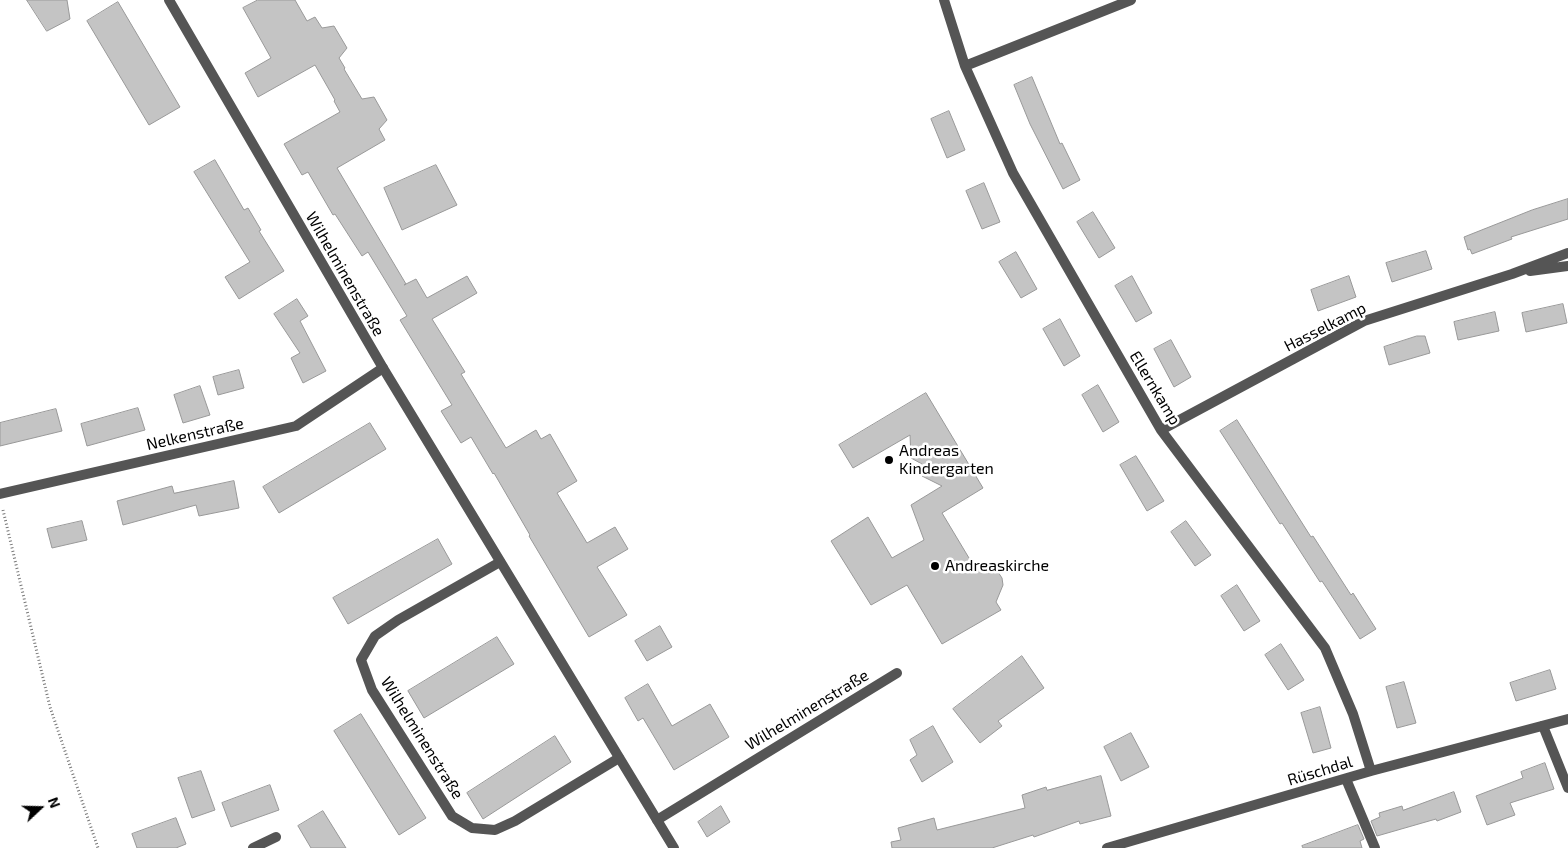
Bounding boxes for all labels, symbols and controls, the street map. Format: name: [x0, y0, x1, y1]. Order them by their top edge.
street label: Wilhelminenstraße: [302, 208, 388, 340]
street label: Hasselkamp: [1281, 298, 1369, 356]
street label: Ellernkamp: [1125, 347, 1185, 429]
street label: Nelkenstraße: [144, 413, 246, 455]
place label: Andreas Kindergarten: [899, 441, 994, 479]
marker: Andreas Kindergarten: [883, 454, 895, 466]
place label: Andreaskirche: [945, 556, 1049, 576]
marker: Andreaskirche: [929, 560, 941, 572]
street label: Wilhelminenstraße: [742, 666, 872, 754]
street label: Wilhelminenstraße: [377, 673, 467, 803]
street label: Rüschdal: [1285, 752, 1355, 790]
north arrow: [15, 783, 65, 833]
text: N: [45, 795, 64, 810]

